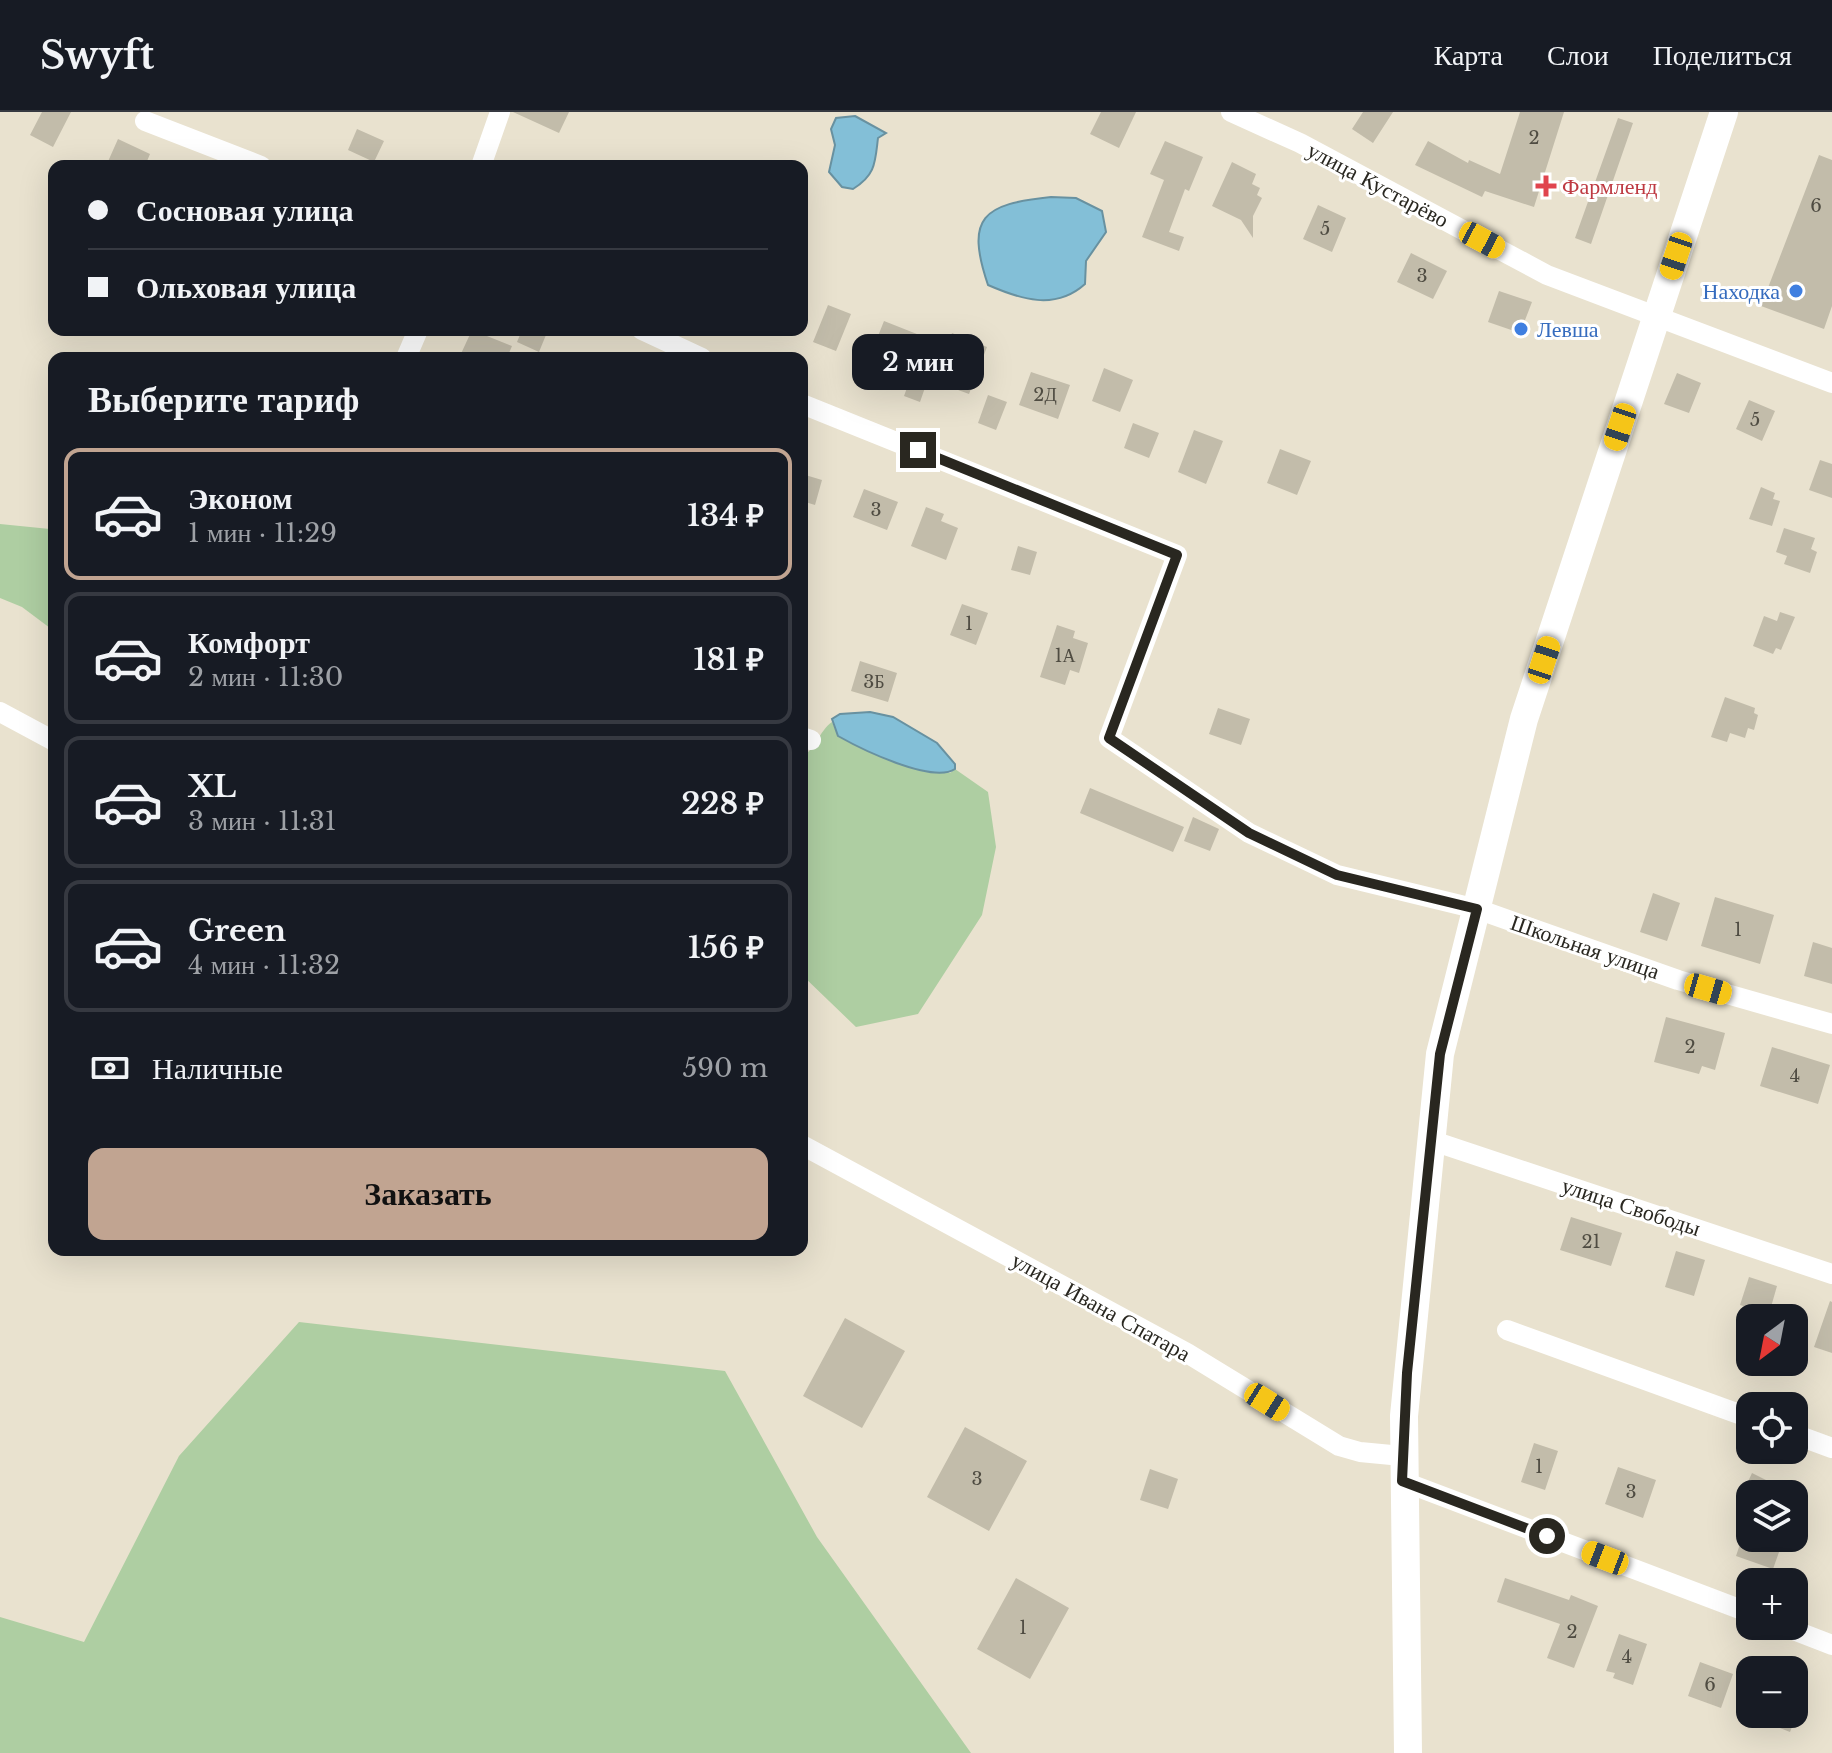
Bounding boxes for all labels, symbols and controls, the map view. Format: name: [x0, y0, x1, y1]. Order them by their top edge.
text: Swyft: [40, 32, 154, 79]
text: Карта: [1434, 38, 1503, 73]
text: Слои: [1547, 38, 1609, 73]
text: Поделиться: [1653, 38, 1792, 73]
house number: 2: [1528, 127, 1540, 149]
street label: улица Кустарёво: [1303, 136, 1453, 234]
place label: Фармленд: [1562, 173, 1657, 200]
marker: Фармленд: [1537, 177, 1555, 195]
text: Сосновая улица: [136, 192, 354, 229]
house number: 6: [1810, 195, 1822, 217]
house number: 5: [1320, 218, 1330, 240]
car: [1455, 218, 1509, 262]
car: [1657, 229, 1695, 283]
house number: 3: [1416, 265, 1428, 287]
text: Ольховая улица: [136, 269, 356, 306]
place label: Находка: [1703, 278, 1780, 305]
marker: Находка: [1787, 282, 1805, 300]
place label: Левша: [1537, 316, 1599, 343]
marker: Левша: [1512, 320, 1530, 338]
callout: 2 мин: [852, 334, 984, 390]
text: 2 мин: [882, 346, 954, 378]
text: Выберите тариф: [88, 377, 359, 422]
house number: 2Д: [1033, 384, 1057, 406]
car: [1601, 400, 1639, 454]
house number: 5: [1750, 409, 1760, 431]
route end: [900, 432, 936, 468]
icon: car: [92, 478, 164, 550]
text: Эконом: [188, 480, 292, 517]
text: 134 ₽: [687, 497, 764, 534]
house number: 3: [870, 499, 882, 521]
text: 1 мин · 11:29: [188, 517, 337, 549]
house number: 1: [965, 613, 973, 635]
icon: car: [92, 622, 164, 694]
text: Комфорт: [188, 624, 310, 661]
car: [1525, 633, 1563, 687]
text: 181 ₽: [693, 641, 764, 678]
house number: 1А: [1054, 645, 1076, 667]
text: 2 мин · 11:30: [188, 661, 343, 693]
house number: 3Б: [863, 671, 885, 693]
icon: car: [92, 766, 164, 838]
text: XL: [188, 768, 236, 805]
text: 228 ₽: [681, 785, 764, 822]
text: 3 мин · 11:31: [188, 805, 336, 837]
street label: Школьная улица: [1507, 909, 1663, 985]
icon: car: [92, 910, 164, 982]
text: Green: [188, 912, 286, 949]
house number: 1: [1734, 919, 1742, 941]
text: 156 ₽: [688, 929, 764, 966]
text: 4 мин · 11:32: [188, 949, 340, 981]
car: [1682, 971, 1734, 1007]
house number: 2: [1684, 1036, 1696, 1058]
icon: cash: [88, 1046, 132, 1090]
text: Наличные: [152, 1050, 283, 1087]
text: 590 m: [683, 1052, 768, 1084]
house number: 4: [1790, 1065, 1800, 1087]
button: Заказать: [88, 1148, 768, 1240]
street label: улица Свободы: [1558, 1172, 1704, 1242]
house number: 21: [1581, 1231, 1601, 1253]
street label: улица Ивана Спатара: [1007, 1247, 1195, 1367]
north arrow: [1736, 1304, 1808, 1376]
map controls: [1736, 1304, 1808, 1728]
car: [1240, 1379, 1294, 1425]
button: locate: [1736, 1392, 1808, 1464]
house number: 1: [1535, 1456, 1543, 1478]
house number: 3: [971, 1468, 983, 1490]
button: layers: [1736, 1480, 1808, 1552]
house number: 3: [1625, 1481, 1637, 1503]
route start: [1529, 1518, 1565, 1554]
car: [1578, 1538, 1632, 1578]
button: +: [1736, 1568, 1808, 1640]
house number: 1: [1019, 1617, 1027, 1639]
house number: 2: [1566, 1621, 1578, 1643]
house number: 4: [1622, 1646, 1632, 1668]
button: −: [1736, 1656, 1808, 1728]
house number: 6: [1704, 1674, 1716, 1696]

